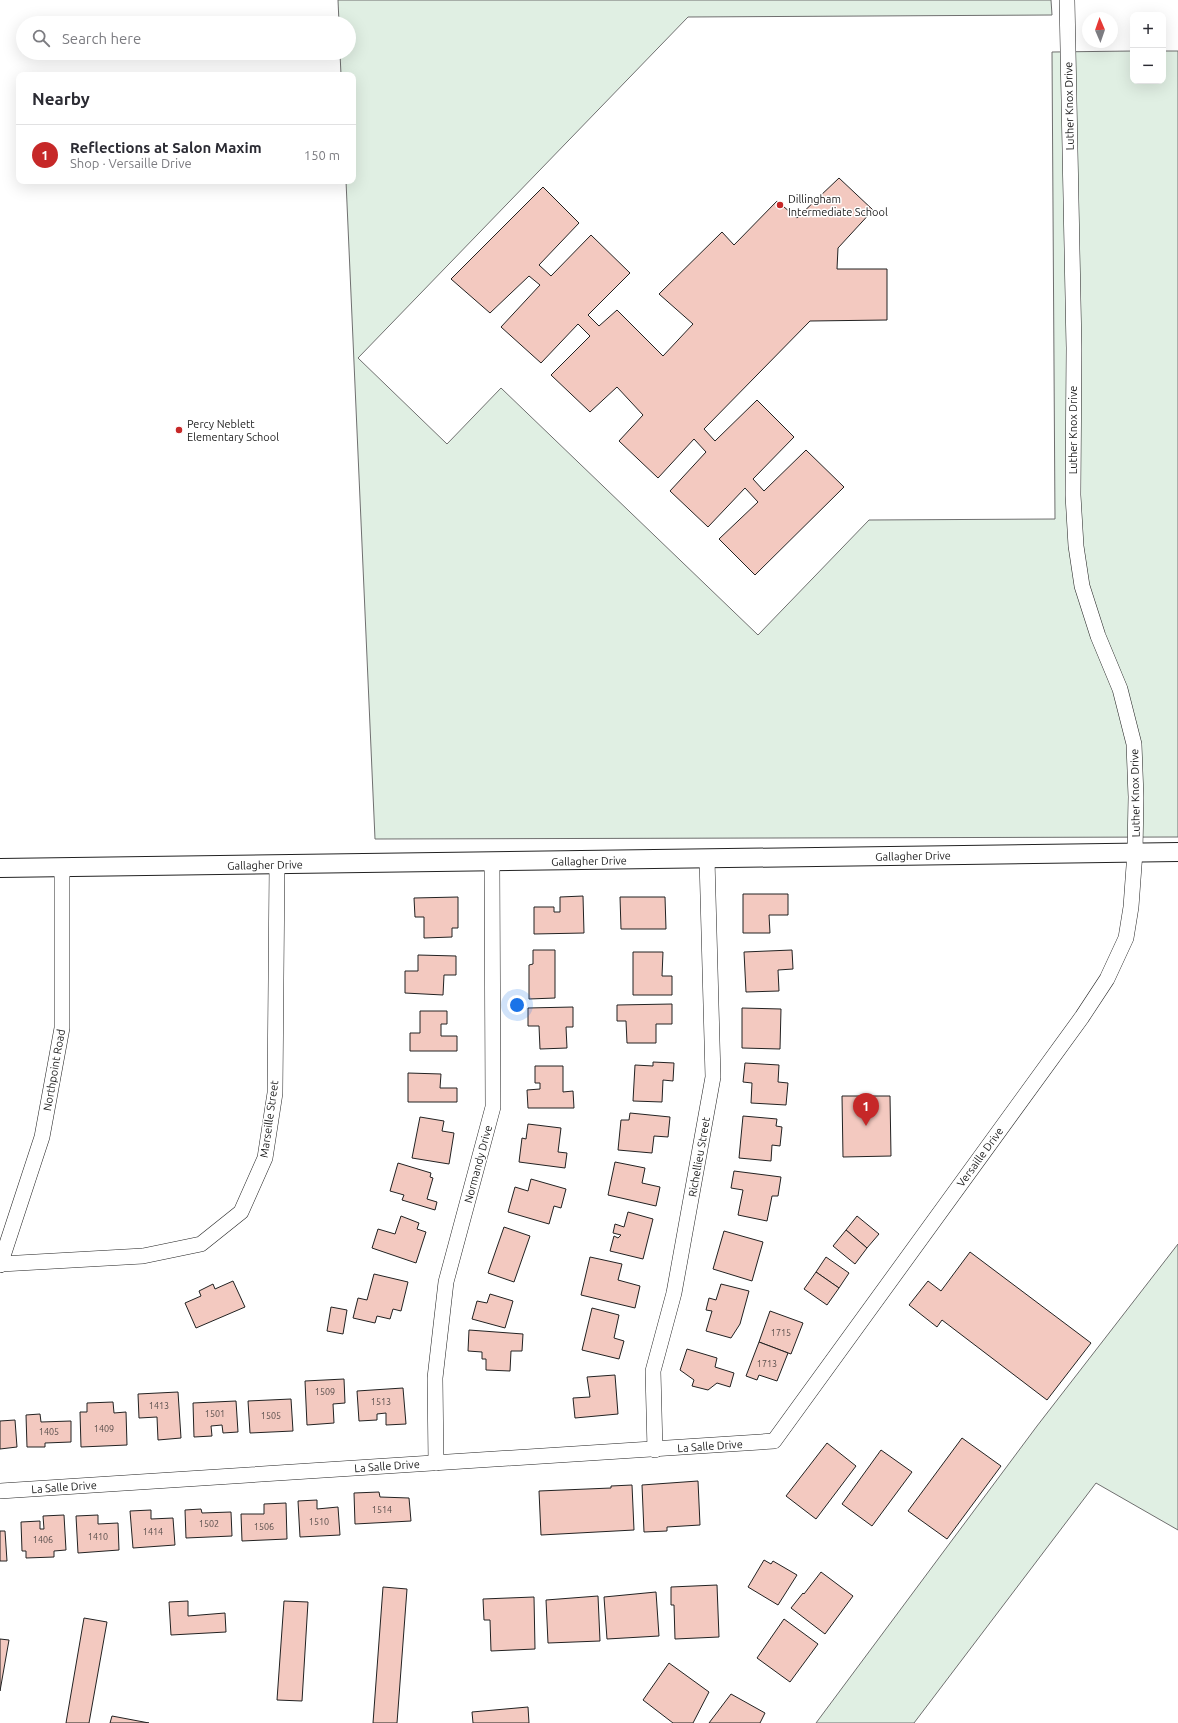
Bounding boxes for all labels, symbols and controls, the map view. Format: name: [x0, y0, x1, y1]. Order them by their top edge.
north arrow: [1082, 12, 1118, 48]
map controls: [1130, 12, 1166, 84]
button: +: [1130, 12, 1166, 48]
search box: [16, 16, 356, 60]
icon: search: [30, 27, 52, 49]
text: Search here: [62, 30, 141, 47]
button: −: [1130, 48, 1166, 84]
street label: Luther Knox Drive: [1062, 62, 1076, 150]
text: Nearby: [32, 89, 90, 108]
text: Reflections at Salon Maxim: [70, 139, 262, 156]
text: 1: [41, 148, 49, 162]
text: 150 m: [304, 148, 340, 162]
text: Shop · Versaille Drive: [70, 156, 192, 170]
place label: Dillingham Intermediate School: [788, 193, 888, 218]
marker: Dillingham Intermediate School: [775, 200, 785, 210]
street label: Luther Knox Drive: [1067, 386, 1079, 474]
place label: Percy Neblett Elementary School: [187, 418, 279, 443]
marker: Percy Neblett Elementary School: [174, 425, 184, 435]
street label: Luther Knox Drive: [1128, 749, 1142, 837]
street label: Gallagher Drive: [875, 849, 951, 863]
street label: Gallagher Drive: [551, 854, 627, 868]
street label: Gallagher Drive: [227, 858, 303, 872]
your location: [507, 995, 527, 1015]
street label: Northpoint Road: [41, 1028, 67, 1112]
street label: Marseille Street: [258, 1079, 280, 1158]
pin: 1: [853, 1093, 879, 1126]
street label: Richellieu Street: [686, 1115, 712, 1198]
street label: Normandy Drive: [462, 1124, 494, 1204]
street label: Versaille Drive: [954, 1125, 1006, 1189]
house number: 1715: [771, 1328, 791, 1338]
house number: 1713: [757, 1359, 777, 1369]
house number: 1509: [315, 1387, 335, 1397]
house number: 1513: [371, 1397, 391, 1407]
house number: 1413: [149, 1401, 169, 1411]
house number: 1501: [205, 1409, 225, 1419]
house number: 1505: [261, 1411, 281, 1421]
house number: 1409: [94, 1424, 114, 1434]
house number: 1405: [39, 1427, 59, 1437]
street label: La Salle Drive: [677, 1438, 743, 1454]
street label: La Salle Drive: [354, 1458, 420, 1474]
street label: La Salle Drive: [31, 1479, 97, 1495]
house number: 1514: [372, 1505, 392, 1515]
house number: 1510: [309, 1517, 329, 1527]
house number: 1502: [199, 1519, 219, 1529]
house number: 1506: [254, 1522, 274, 1532]
house number: 1414: [143, 1527, 163, 1537]
house number: 1410: [88, 1532, 108, 1542]
house number: 1406: [33, 1535, 53, 1545]

